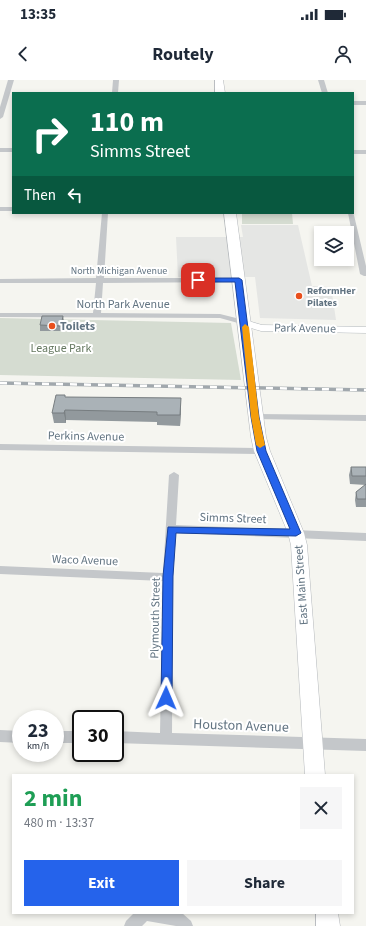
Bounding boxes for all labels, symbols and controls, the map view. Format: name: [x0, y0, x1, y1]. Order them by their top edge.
text: 13:35: [20, 4, 56, 25]
text: Routely: [152, 42, 214, 67]
icon: back: [12, 43, 34, 65]
icon: person: [332, 43, 354, 65]
text: 110 m: [90, 102, 164, 142]
icon: right: [24, 108, 76, 160]
text: Simms Street: [90, 139, 190, 164]
icon: left: [64, 184, 86, 206]
text: Then: [24, 185, 56, 206]
map controls: [314, 226, 354, 266]
button: layers: [314, 226, 354, 266]
pin: [181, 263, 215, 297]
street label: North Michigan Avenue: [71, 264, 167, 278]
icon: arrive: [187, 269, 209, 291]
place label: ReformHer Pilates: [307, 284, 355, 310]
marker: ReformHer Pilates: [294, 291, 304, 301]
street label: North Park Avenue: [76, 296, 170, 313]
place label: Toilets: [60, 318, 95, 335]
street label: Park Avenue: [274, 319, 336, 338]
marker: Toilets: [47, 321, 57, 331]
park label: League Park: [31, 340, 91, 357]
street label: Perkins Avenue: [48, 427, 124, 446]
street label: Simms Street: [199, 509, 267, 528]
street label: East Main Street: [290, 544, 313, 626]
street label: Waco Avenue: [52, 551, 119, 570]
street label: Plymouth Street: [146, 577, 165, 659]
position arrow: [145, 677, 187, 719]
speed limit sign: 30: [72, 710, 124, 762]
street label: Houston Avenue: [193, 714, 289, 738]
text: 23: [27, 717, 49, 745]
text: km/h: [27, 739, 49, 753]
text: 2 min: [24, 781, 82, 816]
button: close: [300, 787, 342, 829]
text: 480 m · 13:37: [24, 814, 94, 832]
button: Exit: [24, 860, 179, 906]
button: Share: [187, 860, 342, 906]

